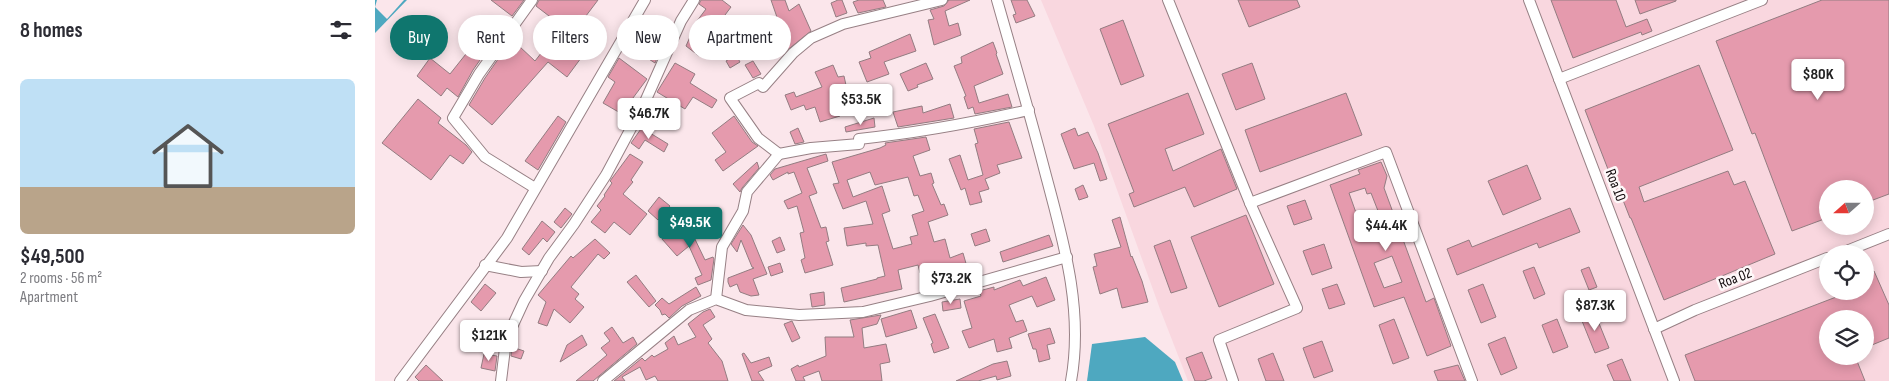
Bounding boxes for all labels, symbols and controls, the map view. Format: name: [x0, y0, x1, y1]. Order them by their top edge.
chip: Buy: [390, 15, 448, 60]
chip: Rent: [458, 15, 523, 60]
chip: Filters: [533, 15, 607, 60]
chip: New: [617, 15, 679, 60]
chip: Apartment: [689, 15, 791, 60]
icon: filters: [327, 16, 355, 44]
text: 8 homes: [20, 18, 83, 43]
pin: $80K: [1788, 58, 1848, 101]
text: $80K: [1802, 65, 1834, 84]
pin: $53.5K: [820, 84, 902, 126]
text: $53.5K: [841, 90, 881, 109]
pin: $46.7K: [608, 98, 690, 140]
text: $46.7K: [629, 104, 669, 123]
icon: home: [143, 111, 233, 201]
street label: Roa 10: [1601, 166, 1630, 204]
north arrow: [1819, 180, 1874, 235]
map controls: [1819, 180, 1874, 365]
pin: $49.5K: [649, 206, 731, 249]
pin: $44.4K: [1345, 210, 1427, 252]
text: $49.5K: [669, 213, 711, 232]
text: $44.4K: [1365, 216, 1407, 235]
text: $49,500: [20, 244, 84, 269]
button: locate: [1819, 245, 1874, 300]
pin: $73.2K: [910, 262, 992, 305]
street label: Roa 02: [1716, 264, 1754, 293]
text: 2 rooms · 56 m²: [20, 269, 102, 288]
text: $73.2K: [930, 269, 972, 288]
text: Apartment: [20, 288, 78, 307]
pin: $87.3K: [1554, 290, 1636, 332]
text: $87.3K: [1575, 296, 1615, 315]
button: layers: [1819, 310, 1874, 365]
pin: $121K: [454, 320, 524, 362]
text: $121K: [471, 326, 507, 345]

